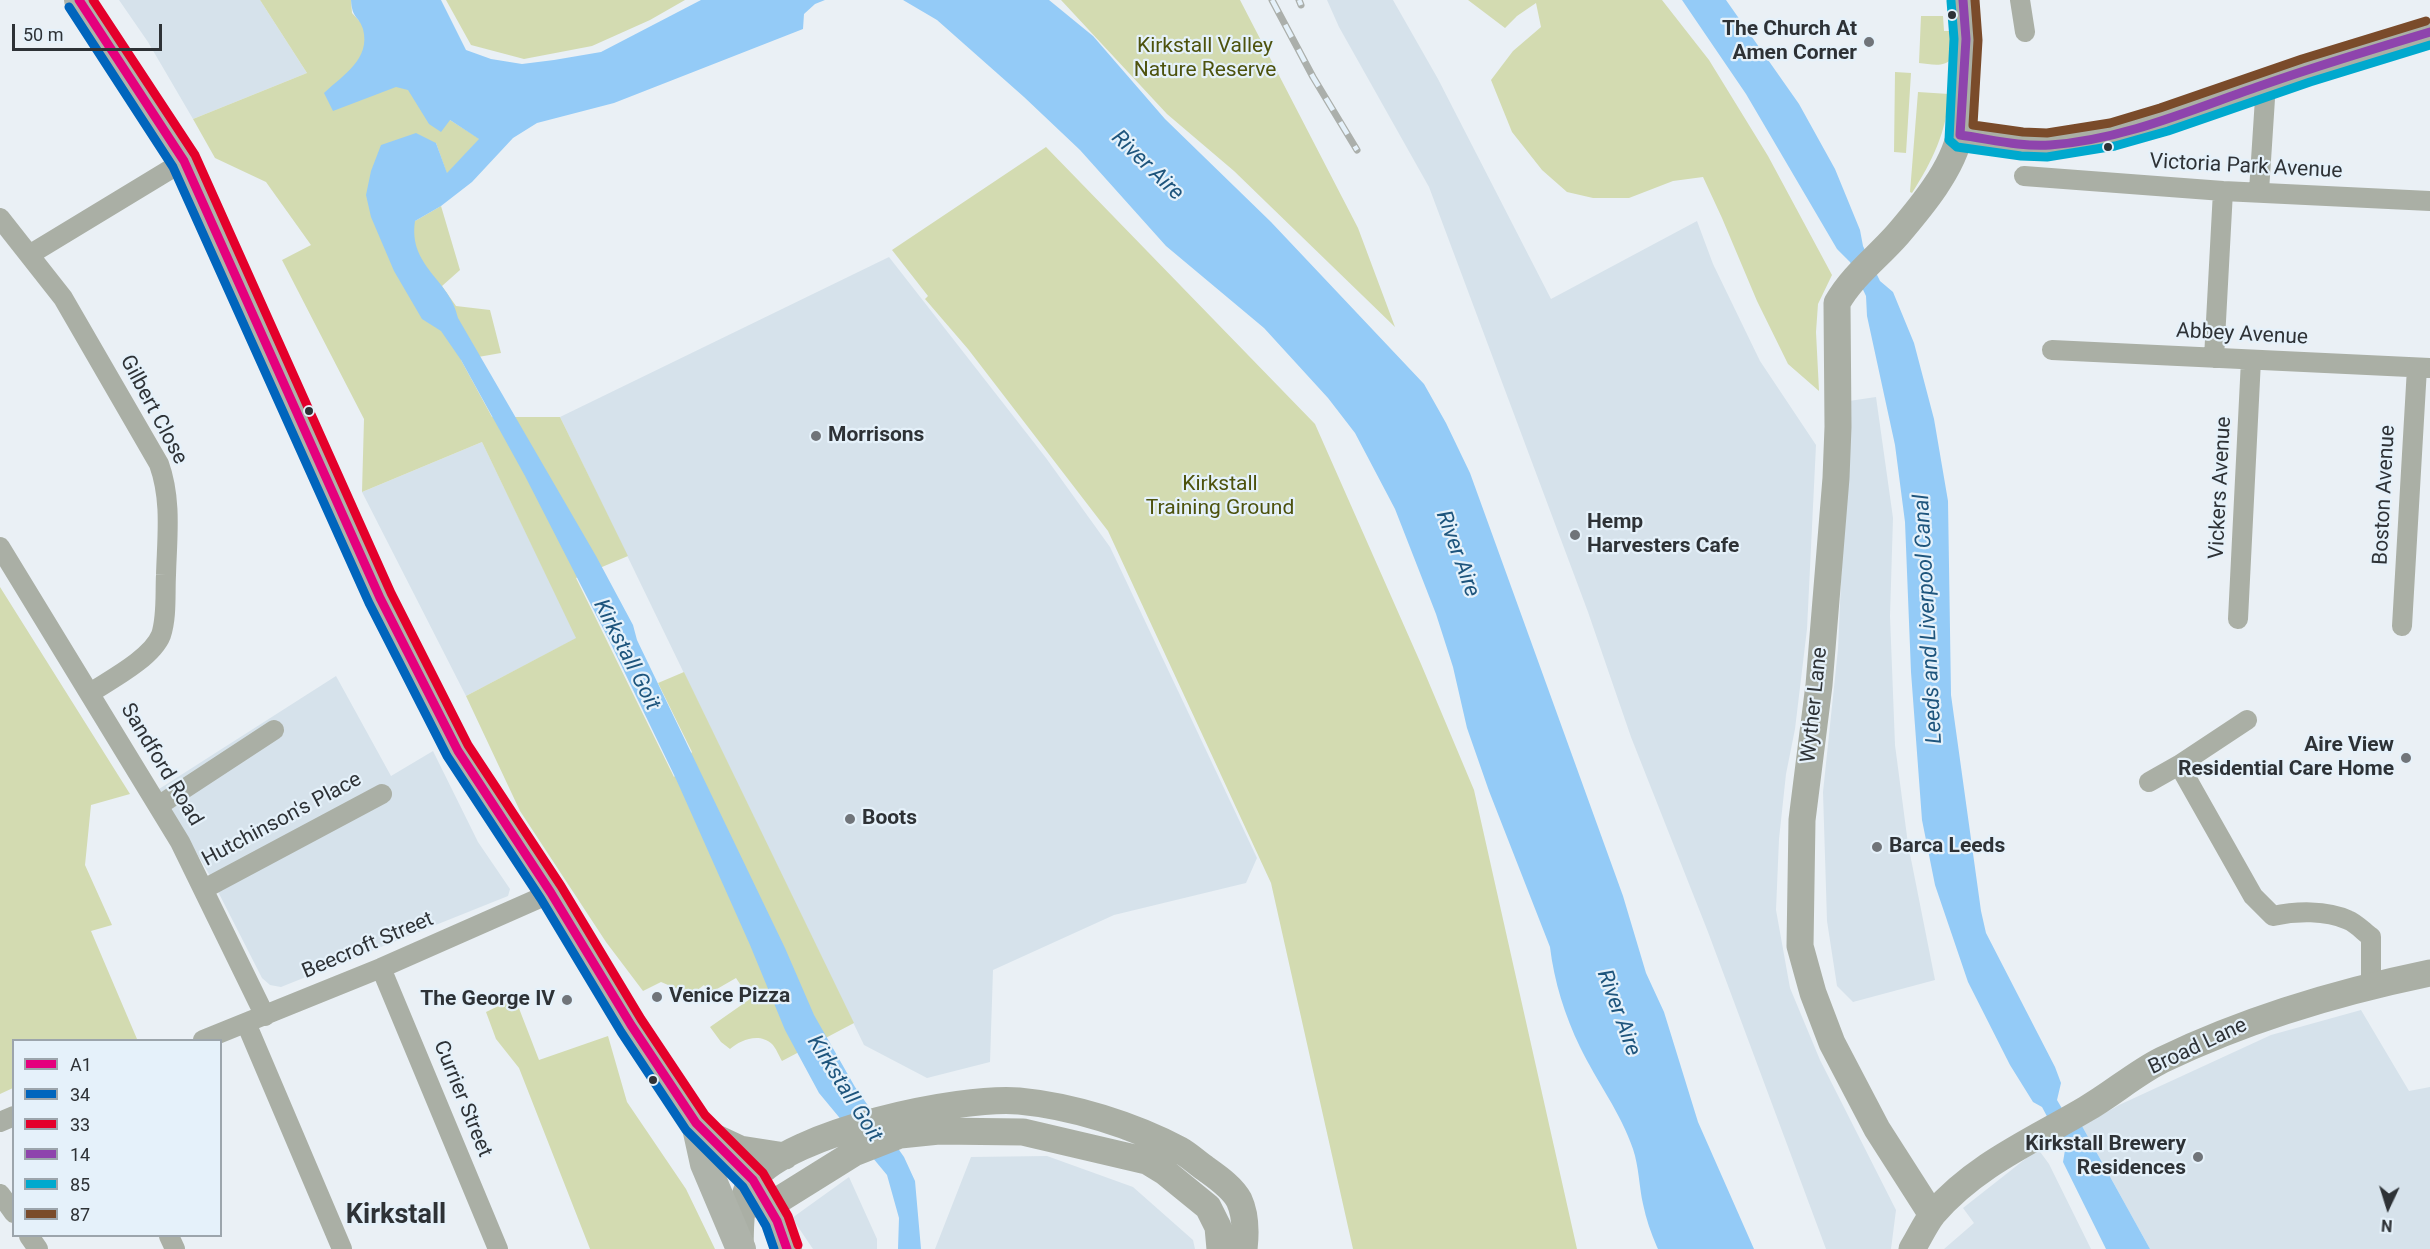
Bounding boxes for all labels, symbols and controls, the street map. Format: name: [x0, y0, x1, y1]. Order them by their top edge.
unlabelled marker: [1946, 9, 1958, 21]
scale bar: [15, 12, 165, 50]
place label: The Church At Amen Corner: [1722, 17, 1857, 67]
text: 50 m: [23, 24, 63, 45]
park label: Kirkstall Valley Nature Reserve: [1134, 34, 1276, 84]
marker: The Church At Amen Corner: [1862, 35, 1876, 49]
water label: River Aire: [1105, 125, 1189, 207]
unlabelled marker: [2102, 141, 2114, 153]
street label: Victoria Park Avenue: [2149, 149, 2343, 185]
street label: Abbey Avenue: [2175, 319, 2309, 351]
street label: Gilbert Close: [114, 351, 192, 469]
unlabelled marker: [303, 405, 315, 417]
street label: Vickers Avenue: [2205, 416, 2237, 560]
place label: Morrisons: [828, 423, 924, 449]
street label: Boston Avenue: [2369, 424, 2401, 566]
marker: Morrisons: [809, 429, 823, 443]
park label: Kirkstall Training Ground: [1146, 472, 1294, 522]
water label: Leeds and Liverpool Canal: [1909, 494, 1949, 744]
water label: River Aire: [1429, 507, 1485, 601]
place label: Hemp Harvesters Cafe: [1587, 510, 1739, 560]
marker: Hemp Harvesters Cafe: [1568, 528, 1582, 542]
water label: Kirkstall Goit: [587, 595, 665, 715]
street label: Wyther Lane: [1796, 646, 1834, 764]
street label: Sandford Road: [114, 699, 208, 831]
place label: Aire View Residential Care Home: [2178, 733, 2394, 783]
marker: Aire View Residential Care Home: [2399, 751, 2413, 765]
street label: Hutchinson's Place: [198, 767, 366, 873]
place label: Boots: [862, 806, 917, 832]
marker: Boots: [843, 812, 857, 826]
place label: Barca Leeds: [1889, 834, 2005, 860]
marker: Barca Leeds: [1870, 840, 1884, 854]
street label: Beecroft Street: [299, 907, 437, 985]
water label: River Aire: [1590, 966, 1646, 1060]
place label: Venice Pizza: [669, 984, 790, 1010]
place label: The George IV: [420, 987, 555, 1013]
marker: Venice Pizza: [650, 990, 664, 1004]
marker: The George IV: [560, 993, 574, 1007]
street label: Broad Lane: [2145, 1013, 2251, 1081]
water label: Kirkstall Goit: [801, 1031, 887, 1147]
street label: Currier Street: [427, 1037, 497, 1161]
legend: [12, 1039, 222, 1237]
text: A1: [70, 1054, 92, 1075]
unlabelled marker: [647, 1074, 659, 1086]
text: 34: [70, 1084, 90, 1105]
text: 33: [70, 1114, 90, 1135]
place label: Kirkstall Brewery Residences: [2025, 1132, 2186, 1182]
text: 14: [70, 1144, 90, 1165]
marker: Kirkstall Brewery Residences: [2191, 1150, 2205, 1164]
text: 85: [70, 1174, 90, 1195]
north arrow: [2358, 1177, 2418, 1237]
district label: Kirkstall: [346, 1200, 446, 1232]
text: 87: [70, 1204, 90, 1225]
text: N: [2380, 1216, 2393, 1235]

